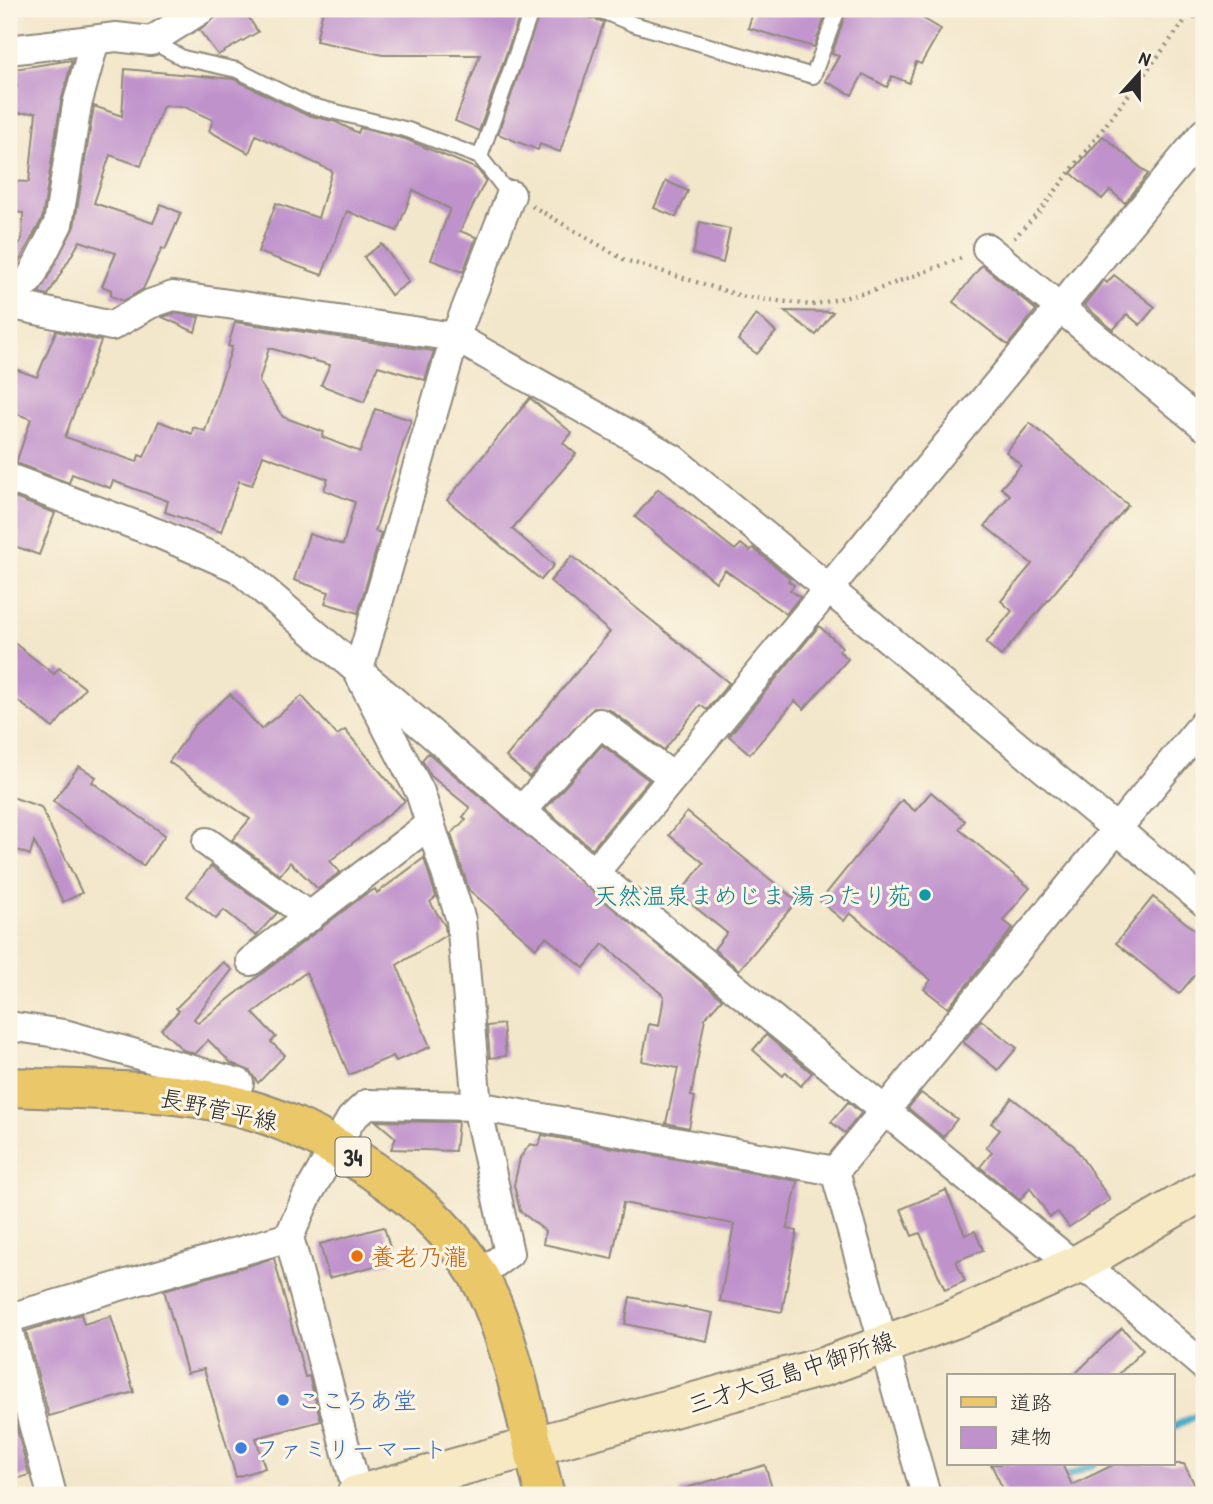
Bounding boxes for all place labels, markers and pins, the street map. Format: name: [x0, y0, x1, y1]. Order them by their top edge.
place label: 天然温泉まめじま 湯ったり苑: [593, 879, 911, 911]
marker: 天然温泉まめじま 湯ったり苑: [917, 887, 933, 903]
place label: 養老乃瀧: [371, 1240, 467, 1272]
marker: 養老乃瀧: [349, 1248, 365, 1264]
place label: こころあ堂: [297, 1384, 417, 1416]
marker: こころあ堂: [275, 1392, 291, 1408]
place label: ファミリーマート: [255, 1432, 447, 1464]
marker: ファミリーマート: [233, 1440, 249, 1456]

